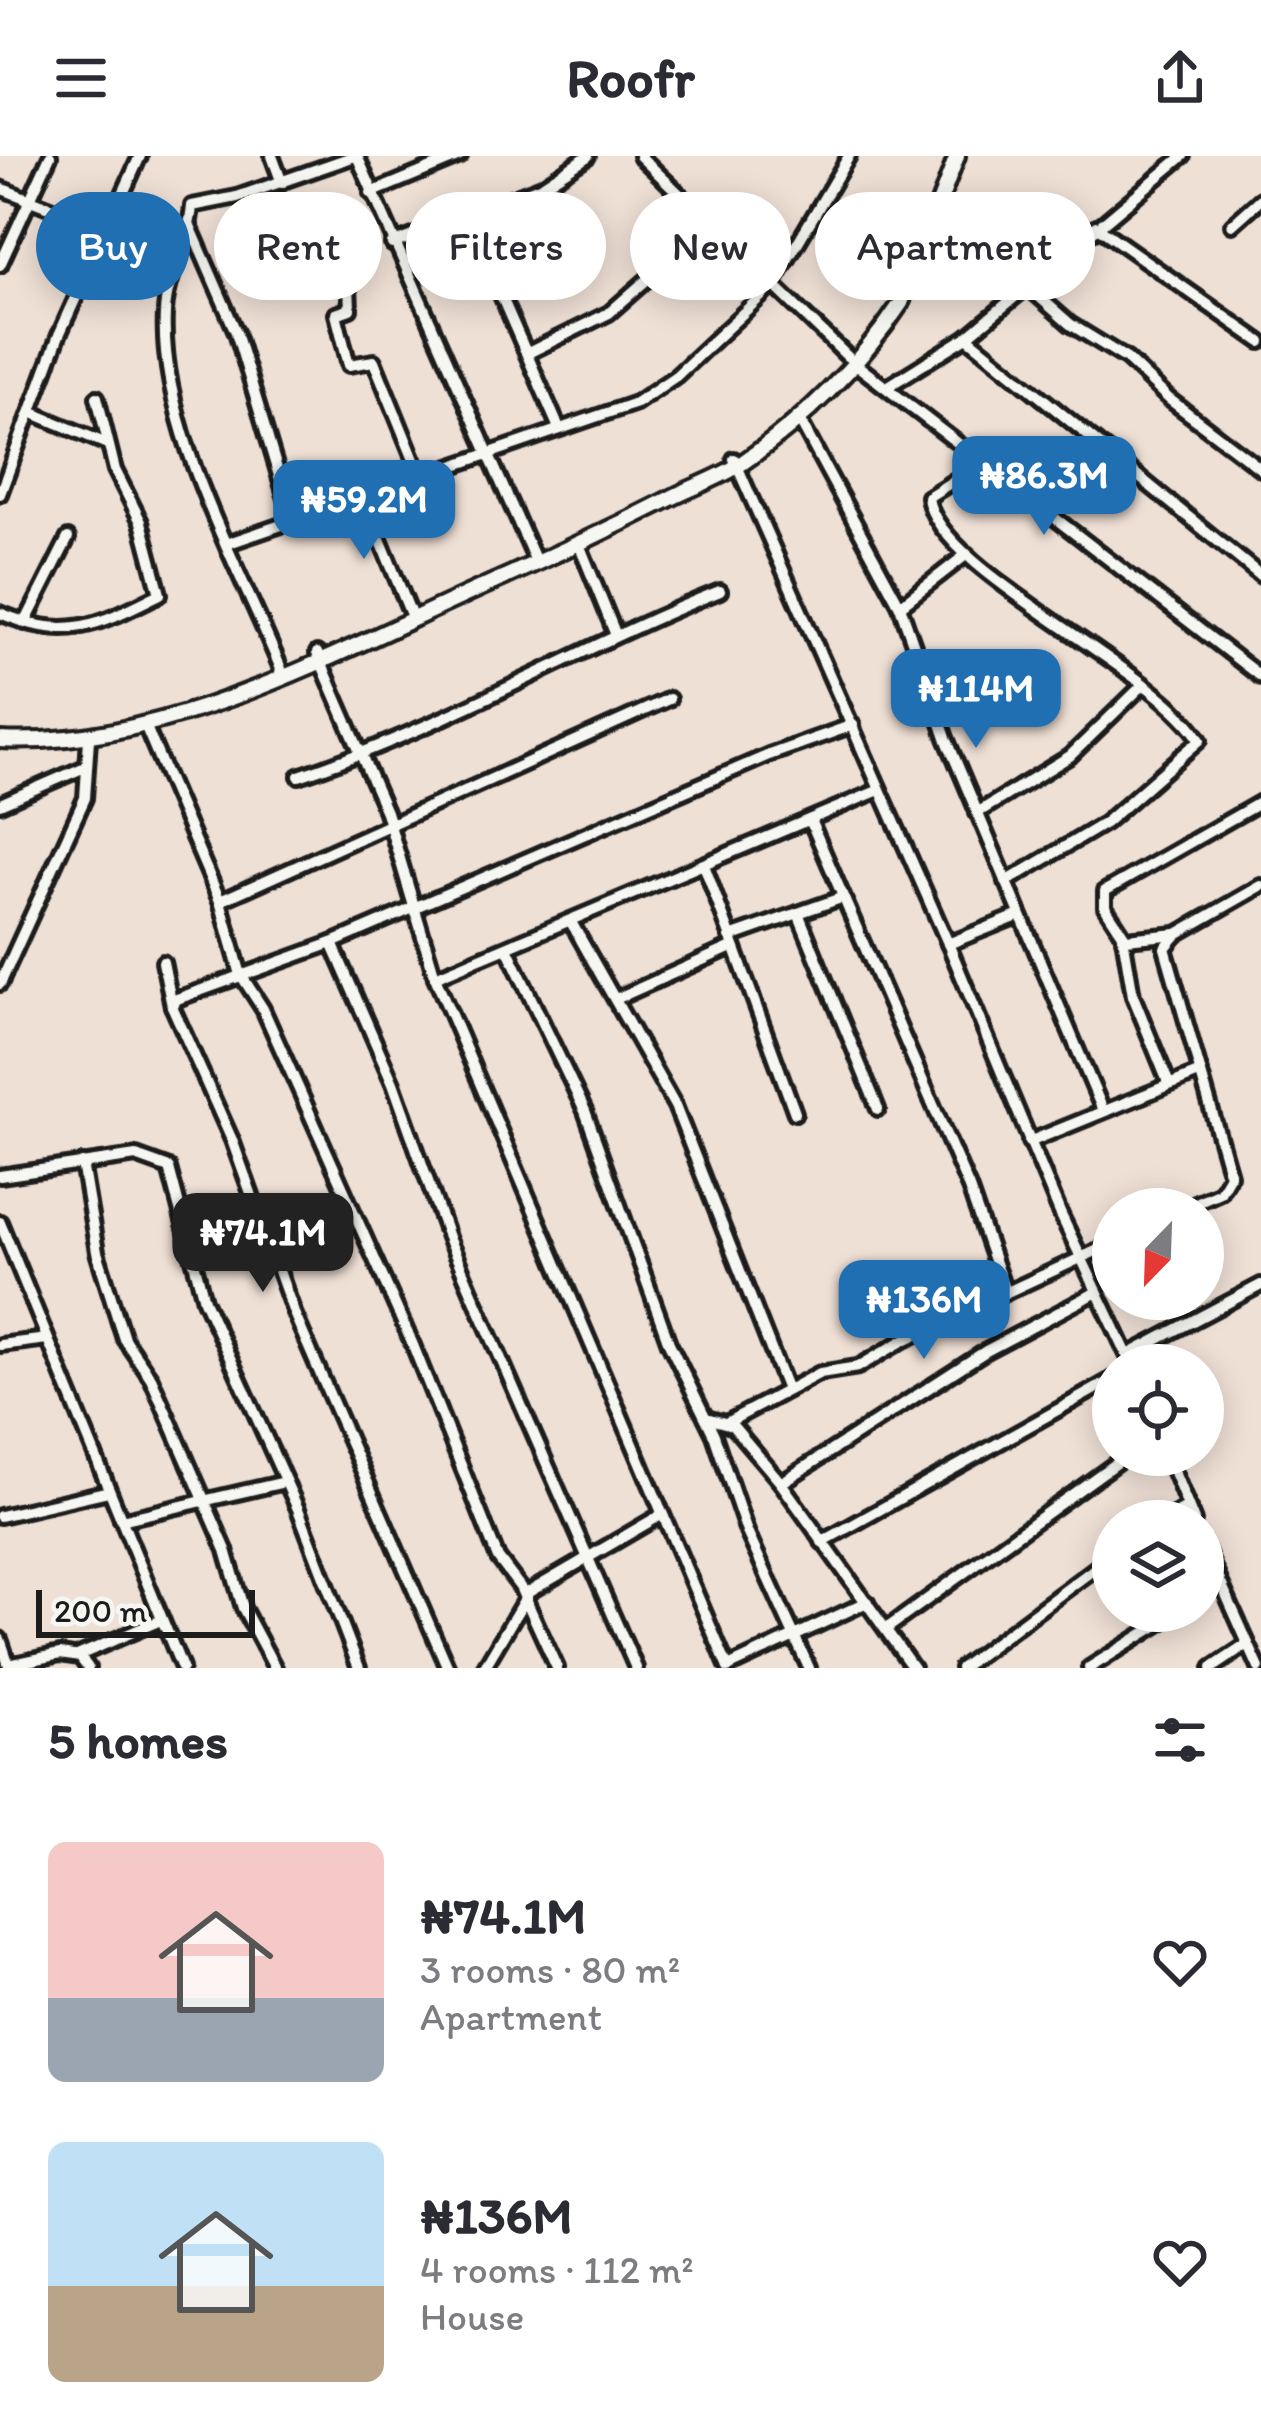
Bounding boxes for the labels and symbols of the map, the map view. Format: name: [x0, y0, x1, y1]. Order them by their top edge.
pin: ₦86.3M: [946, 436, 1142, 538]
pin: ₦59.2M: [266, 460, 462, 562]
pin: ₦114M: [892, 649, 1060, 751]
north arrow: [1092, 1188, 1224, 1320]
pin: ₦74.1M: [165, 1193, 361, 1295]
pin: ₦136M: [840, 1260, 1008, 1362]
scale bar: [36, 1584, 255, 1637]

